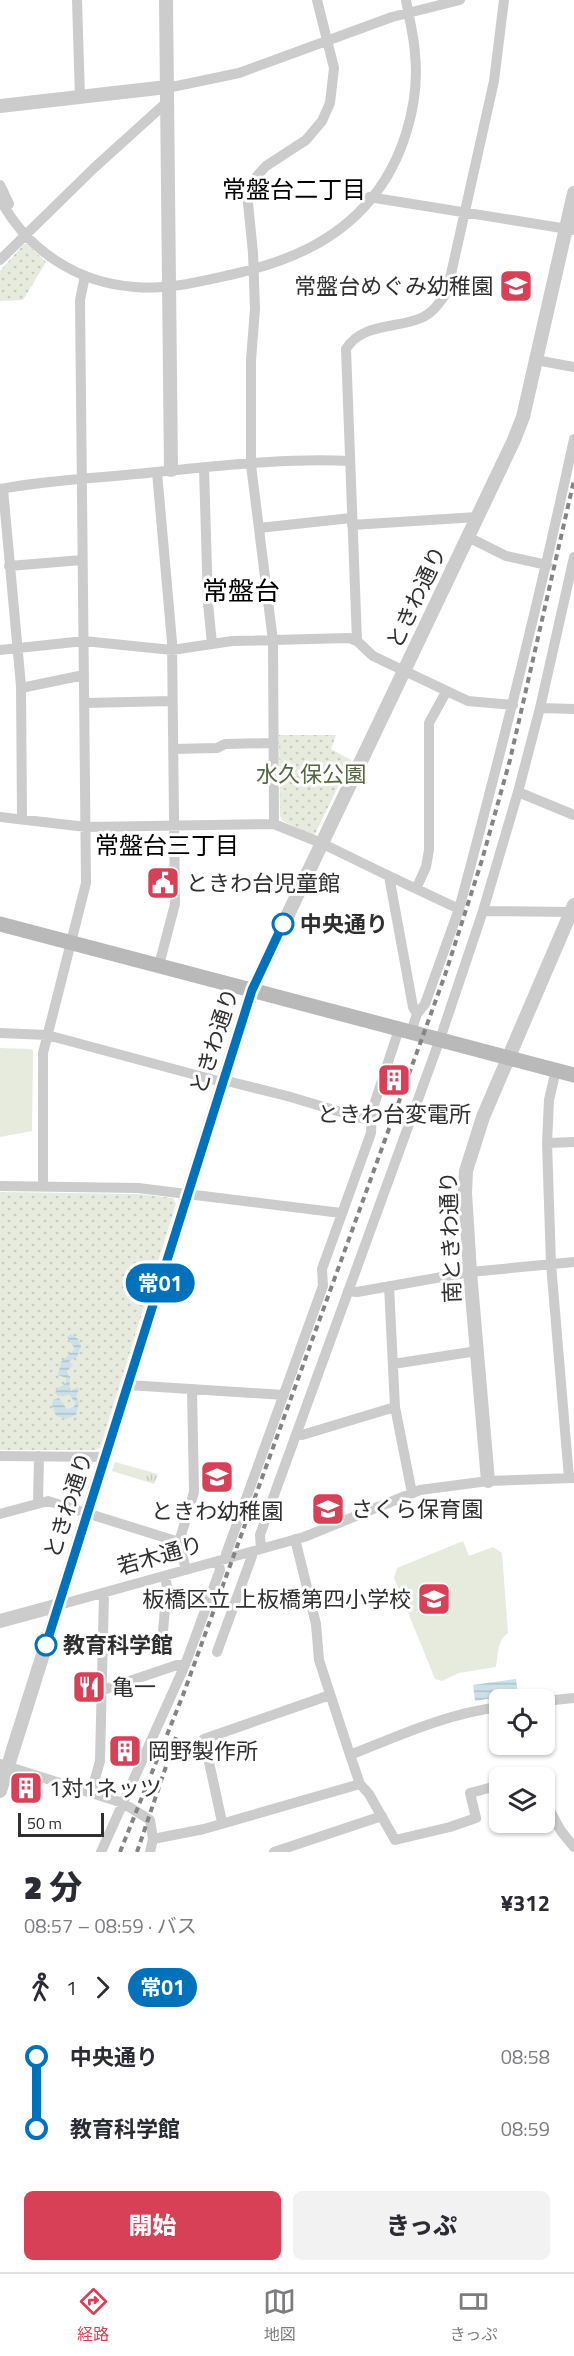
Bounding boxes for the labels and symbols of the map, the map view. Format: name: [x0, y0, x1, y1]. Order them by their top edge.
district label: 常盤台二丁目: [222, 171, 366, 207]
school or university icon: 常盤台めぐみ幼稚園: [498, 268, 534, 304]
place label: 常盤台めぐみ幼稚園: [294, 269, 493, 303]
street label: ときわ通り: [377, 540, 455, 654]
district label: 常盤台: [202, 571, 280, 610]
park label: 水久保公園: [256, 757, 366, 791]
district label: 常盤台三丁目: [95, 827, 239, 863]
public building icon: ときわ台児童館: [145, 865, 181, 901]
place label: ときわ台児童館: [186, 866, 340, 900]
place label: 中央通り: [300, 907, 388, 941]
marker: 中央通り: [272, 913, 294, 935]
street label: ときわ通り: [181, 983, 247, 1099]
building icon: ときわ台変電所: [376, 1062, 412, 1098]
place label: ときわ台変電所: [317, 1097, 471, 1131]
street label: 南ときわ通り: [431, 1170, 469, 1304]
line badge: 常01: [126, 1264, 195, 1302]
street label: ときわ通り: [35, 1447, 101, 1563]
school or university icon: ときわ幼稚園: [199, 1459, 235, 1495]
school or university icon: さくら保育園: [310, 1491, 346, 1527]
place label: さくら保育園: [351, 1492, 483, 1526]
place label: ときわ幼稚園: [151, 1494, 283, 1528]
street label: 若木通り: [113, 1527, 207, 1583]
school or university icon: 板橋区立 上板橋第四小学校: [416, 1581, 452, 1617]
place label: 板橋区立 上板橋第四小学校: [142, 1582, 411, 1616]
place label: 教育科学館: [63, 1628, 173, 1662]
marker: 教育科学館: [35, 1634, 57, 1656]
restaurant icon: 亀一: [71, 1669, 107, 1705]
place label: 亀一: [112, 1670, 156, 1704]
building icon: 岡野製作所: [107, 1733, 143, 1769]
place label: 岡野製作所: [148, 1734, 258, 1768]
building icon: 1対1ネッツ: [8, 1770, 44, 1806]
place label: 1対1ネッツ: [49, 1771, 162, 1805]
scale bar: [18, 1810, 104, 1838]

